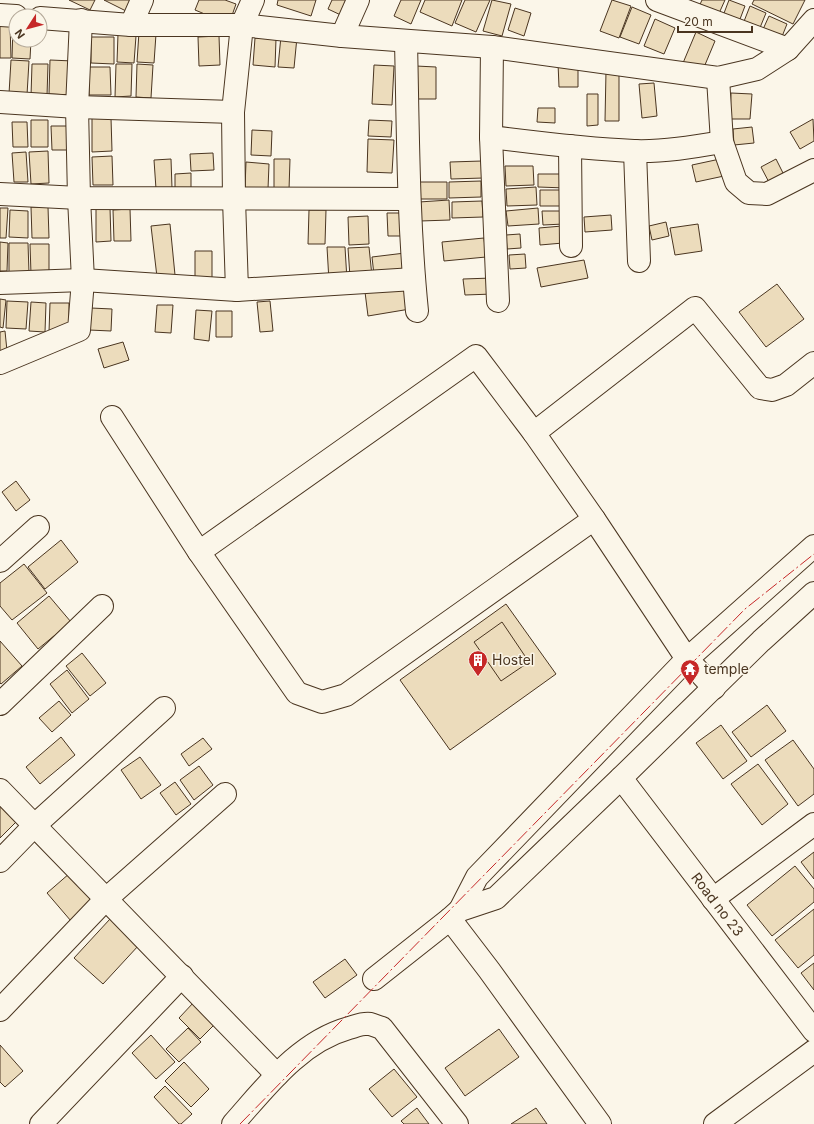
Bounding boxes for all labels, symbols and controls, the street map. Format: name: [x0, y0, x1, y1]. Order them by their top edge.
north arrow: [8, 8, 48, 48]
scale bar: [678, 8, 752, 34]
text: 20 m: [684, 14, 713, 29]
text: N: [12, 26, 28, 41]
building icon: Hostel: [467, 649, 489, 677]
place label: Hostel: [492, 651, 534, 668]
temple icon: temple: [679, 658, 701, 686]
place label: temple: [704, 660, 749, 677]
street label: Road no 23: [688, 869, 748, 939]

